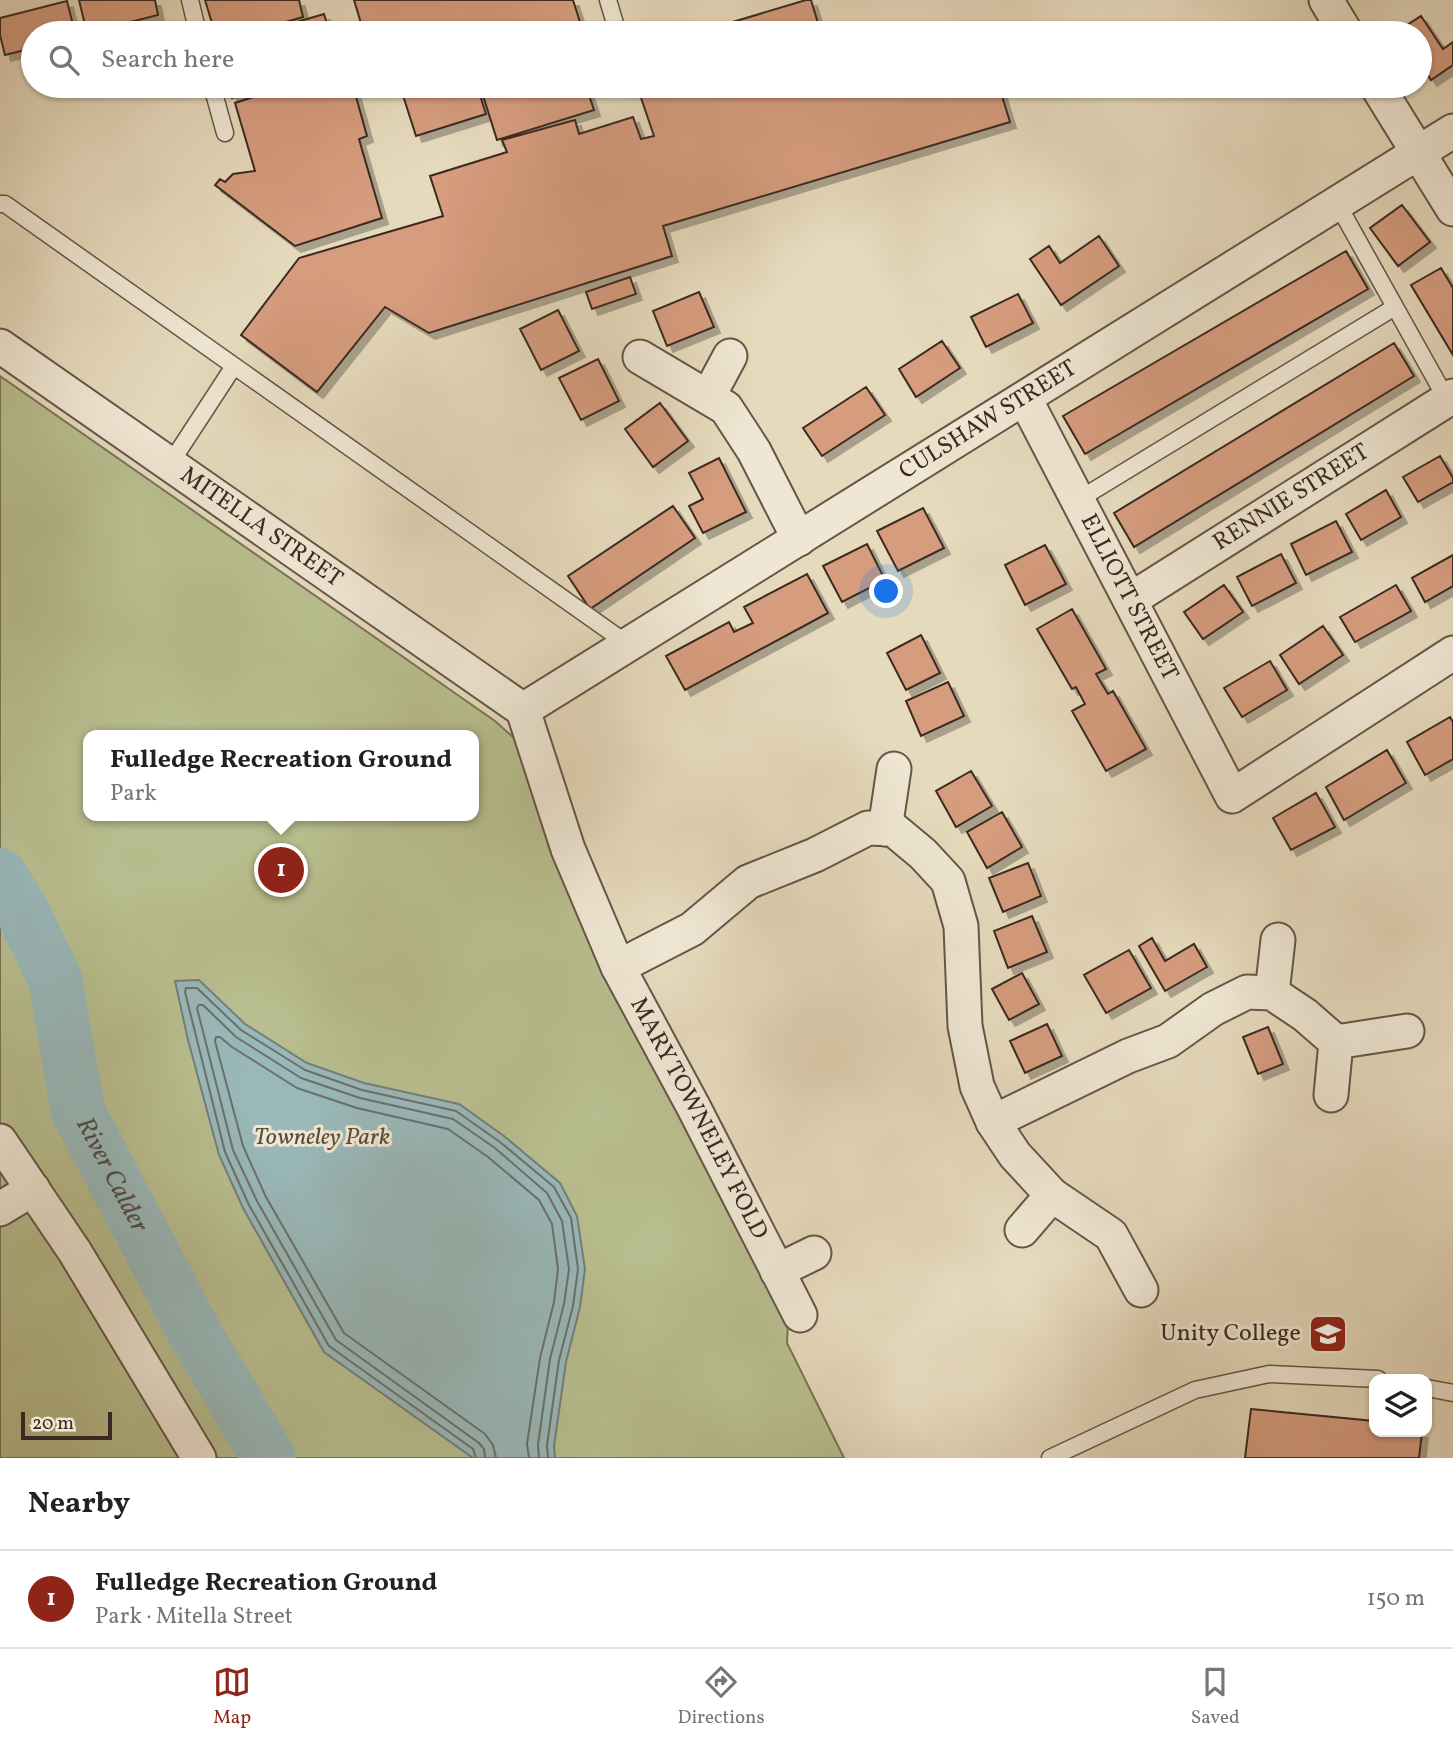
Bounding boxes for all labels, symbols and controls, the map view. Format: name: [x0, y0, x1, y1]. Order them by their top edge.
search box: [21, 21, 1432, 98]
icon: search: [45, 41, 83, 79]
text: Search here: [101, 42, 234, 78]
street label: CULSHAW STREET: [893, 352, 1084, 489]
street label: RENNIE STREET: [1207, 436, 1376, 560]
street label: MITELLA STREET: [173, 459, 349, 596]
street label: ELLIOTT STREET: [1071, 508, 1186, 687]
your location: [869, 574, 903, 608]
popup: [83, 730, 479, 821]
text: Fulledge Recreation Ground: [110, 742, 452, 778]
text: Park: [110, 778, 157, 810]
pin: 1: [258, 844, 304, 896]
street label: MARY TOWNELEY FOLD: [621, 992, 776, 1246]
water label: River Calder: [66, 1111, 157, 1239]
park label: Towneley Park: [254, 1121, 390, 1155]
school or university icon: Unity College: [1307, 1313, 1349, 1355]
place label: Unity College: [1160, 1317, 1301, 1351]
map controls: [1369, 1374, 1432, 1437]
button: layers: [1369, 1374, 1432, 1437]
scale bar: [21, 1409, 112, 1441]
text: 20 m: [32, 1411, 74, 1437]
text: Nearby: [28, 1483, 130, 1525]
text: Fulledge Recreation Ground: [95, 1565, 437, 1601]
text: 1: [46, 1583, 56, 1615]
text: 150 m: [1367, 1583, 1425, 1615]
text: Park · Mitella Street: [95, 1601, 293, 1633]
tab: Map: [213, 1663, 251, 1731]
tab: Directions: [678, 1663, 765, 1731]
tab: Saved: [1191, 1663, 1240, 1731]

